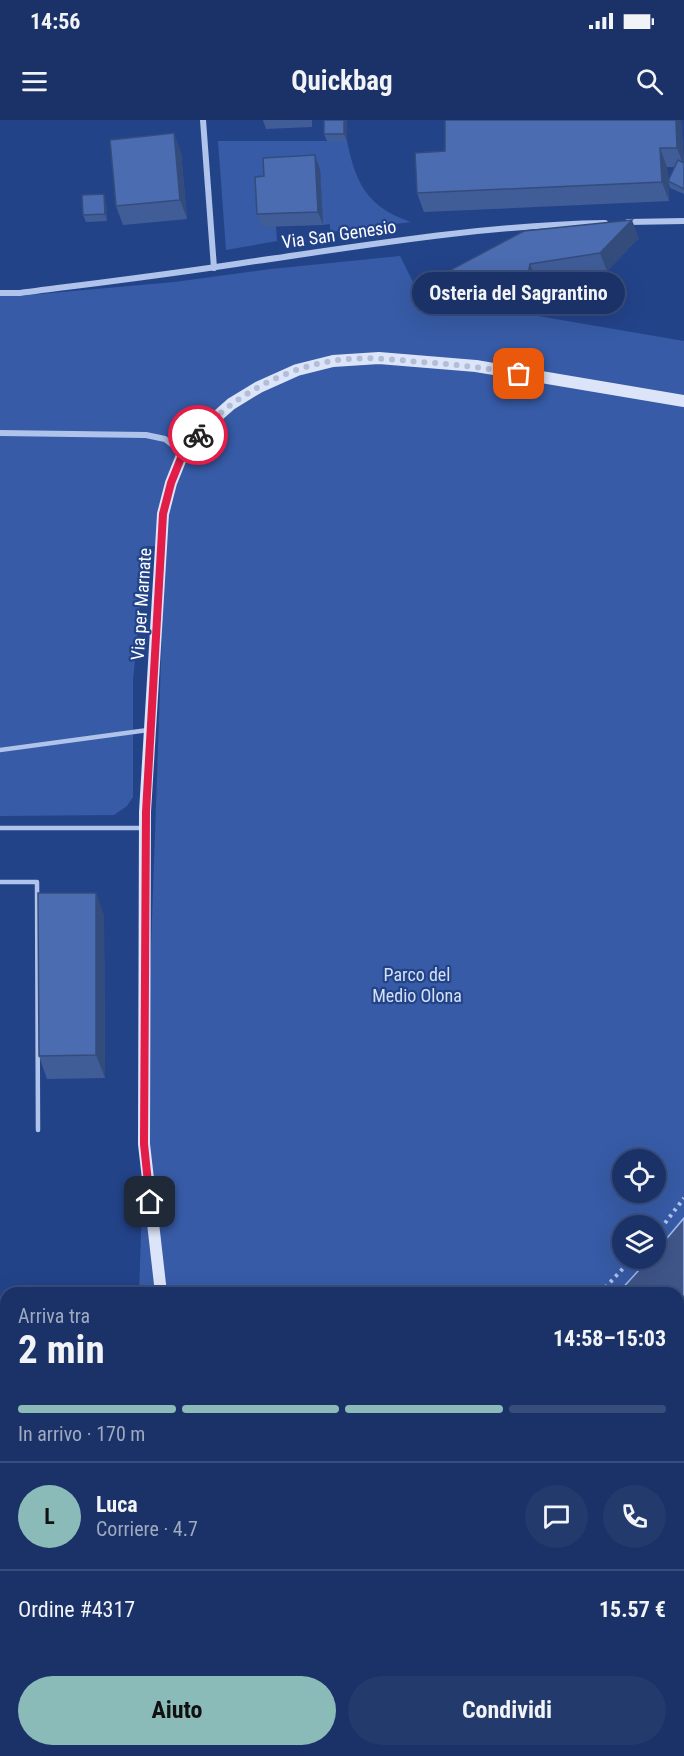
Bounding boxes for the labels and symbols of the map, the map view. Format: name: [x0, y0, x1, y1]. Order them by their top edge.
street label: Via San Genesio: [280, 216, 398, 252]
callout: Osteria del Sagrantino: [412, 272, 626, 314]
pin: [493, 348, 544, 399]
courier: [168, 405, 228, 465]
street label: Via per Marnate: [127, 547, 155, 661]
park label: Parco del Medio Olona: [372, 964, 462, 1006]
pin: [124, 1176, 175, 1227]

